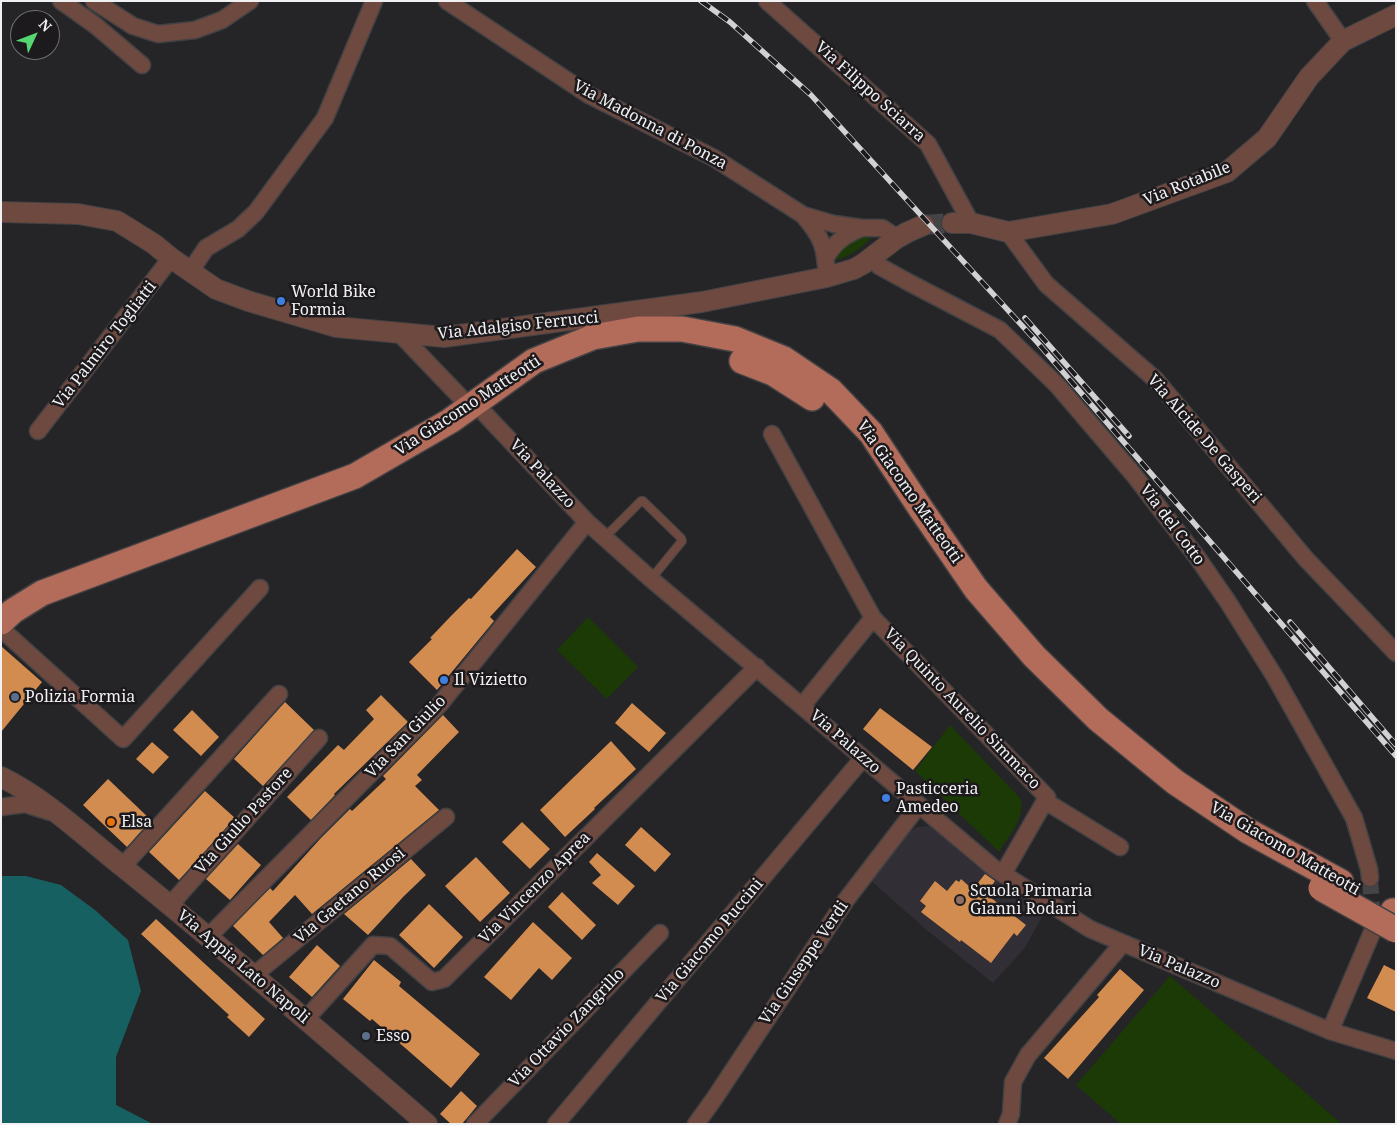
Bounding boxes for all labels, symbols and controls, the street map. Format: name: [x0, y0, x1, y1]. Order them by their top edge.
north arrow: [10, 10, 60, 60]
text: N: [35, 15, 56, 36]
street label: Via Filippo Sciarra: [811, 38, 929, 146]
street label: Via Madonna di Ponza: [570, 76, 730, 174]
street label: Via Rotabile: [1141, 158, 1233, 210]
street label: Via Palmiro Togliatti: [49, 278, 161, 412]
place label: World Bike Formia: [291, 282, 376, 320]
marker: World Bike Formia: [275, 295, 287, 307]
street label: Via Adalgiso Ferrucci: [437, 308, 599, 344]
street label: Via Giacomo Matteotti: [392, 352, 544, 460]
street label: Via Alcide De Gasperi: [1143, 371, 1265, 507]
street label: Via Giacomo Matteotti: [852, 417, 966, 567]
street label: Via Palazzo: [505, 436, 579, 512]
street label: Via del Cotto: [1135, 481, 1209, 569]
street label: Via Quinto Aurelio Simmaco: [880, 624, 1044, 794]
place label: Il Vizietto: [454, 670, 527, 690]
marker: Il Vizietto: [438, 674, 450, 686]
place label: Polizia Formia: [25, 687, 135, 707]
marker: Polizia Formia: [9, 691, 21, 703]
street label: Via San Giulio: [362, 692, 450, 782]
street label: Via Palazzo: [806, 706, 884, 778]
street label: Via Giulio Pastore: [191, 764, 297, 878]
place label: Pasticceria Amedeo: [896, 779, 979, 817]
marker: Pasticceria Amedeo: [880, 792, 892, 804]
street label: Via Giacomo Matteotti: [1207, 798, 1363, 900]
place label: Elsa: [121, 812, 152, 832]
marker: Elsa: [105, 816, 117, 828]
street label: Via Vincenzo Aprea: [475, 828, 595, 948]
street label: Via Gaetano Ruosi: [291, 844, 409, 948]
street label: Via Giacomo Puccini: [652, 875, 768, 1007]
place label: Scuola Primaria Gianni Rodari: [970, 881, 1092, 919]
marker: Scuola Primaria Gianni Rodari: [954, 894, 966, 906]
street label: Via Giuseppe Verdi: [756, 898, 852, 1028]
street label: Via Appia Lato Napoli: [173, 906, 313, 1028]
street label: Via Palazzo: [1135, 941, 1223, 993]
street label: Via Ottavio Zangrillo: [505, 964, 629, 1092]
place label: Esso: [376, 1026, 410, 1046]
marker: Esso: [360, 1030, 372, 1042]

